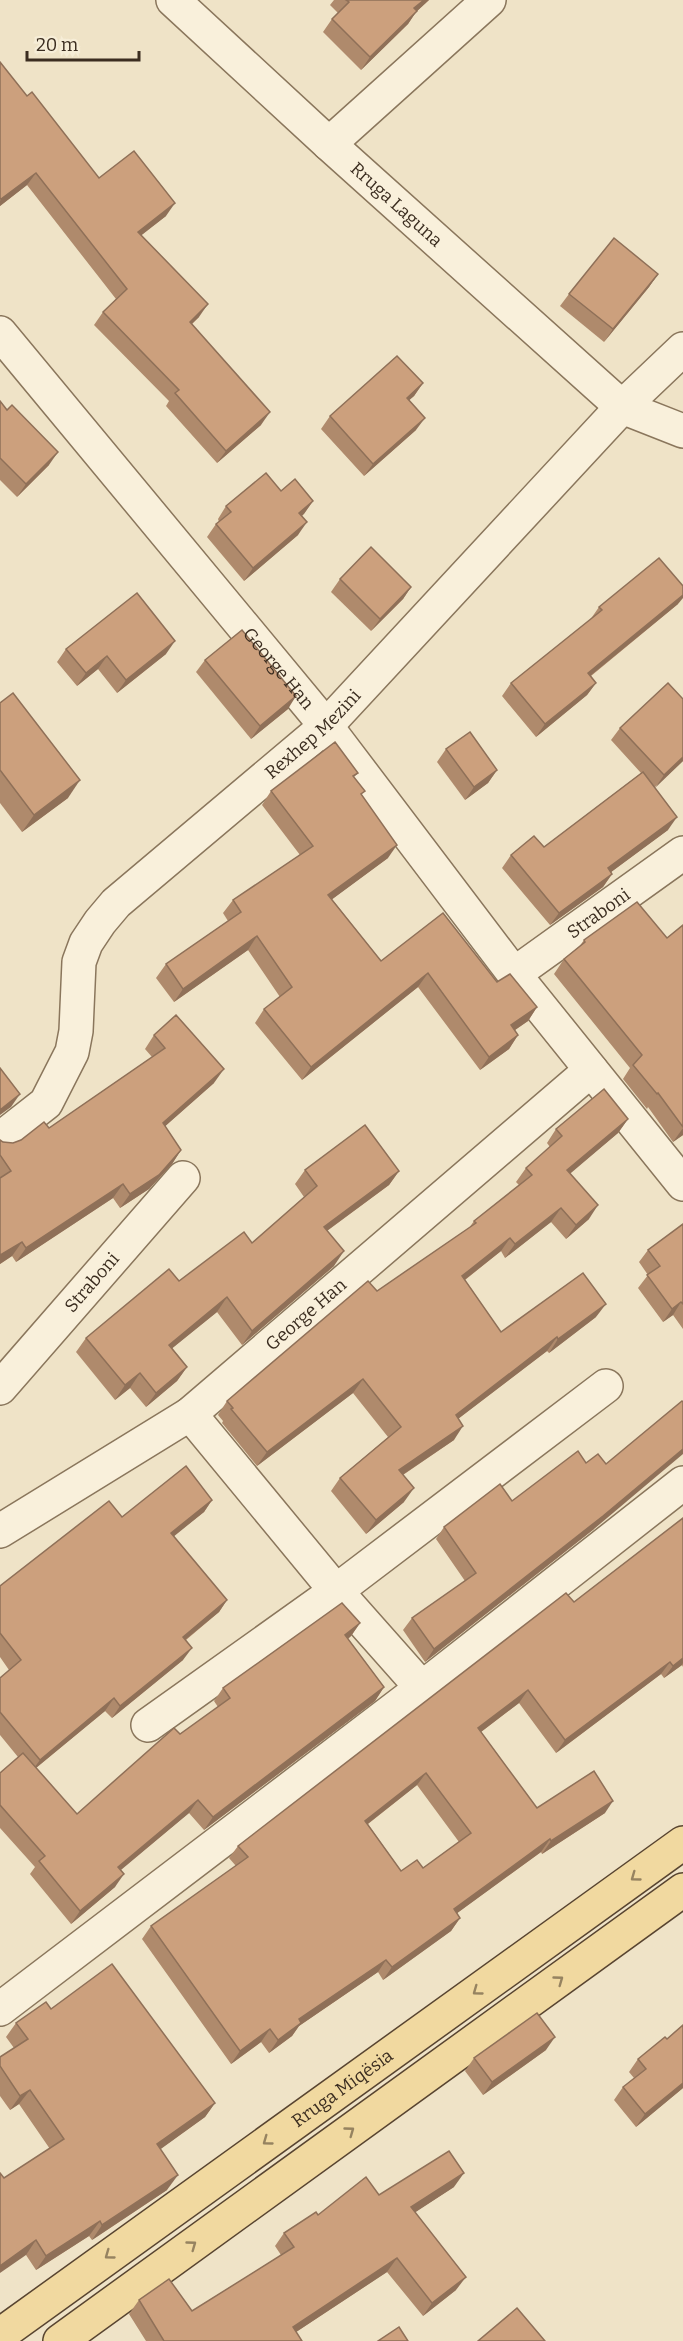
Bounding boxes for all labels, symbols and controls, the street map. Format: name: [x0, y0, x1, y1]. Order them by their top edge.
scale bar: [27, 24, 140, 62]
text: 20 m: [36, 34, 78, 56]
street label: Rruga Laguna: [346, 158, 447, 252]
street label: George Han: [238, 623, 319, 714]
street label: Rexhep Mezini: [261, 685, 365, 784]
street label: Straboni: [563, 884, 634, 943]
street label: Straboni: [60, 1248, 124, 1317]
street label: George Han: [261, 1273, 351, 1355]
one-way arrow: [631, 1870, 642, 1881]
one-way arrow: [553, 1976, 564, 1987]
one-way arrow: [472, 1984, 483, 1995]
street label: Rruga Miqësia: [288, 2044, 397, 2132]
one-way arrow: [344, 2127, 355, 2138]
one-way arrow: [263, 2134, 274, 2145]
one-way arrow: [186, 2241, 197, 2252]
one-way arrow: [105, 2248, 116, 2259]

